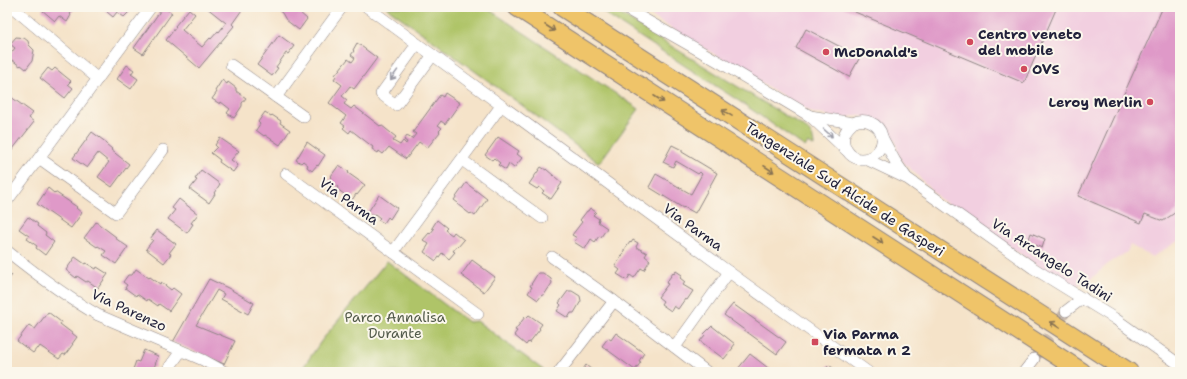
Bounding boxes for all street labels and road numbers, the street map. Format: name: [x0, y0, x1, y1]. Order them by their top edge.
street label: Tangenziale Sud Alcide de Gasperi: [742, 118, 948, 260]
street label: Via Parma: [316, 173, 383, 229]
street label: Via Parma: [660, 199, 727, 255]
street label: Via Arcangelo Tadini: [988, 214, 1116, 306]
street label: Via Parenzo: [88, 285, 170, 335]

